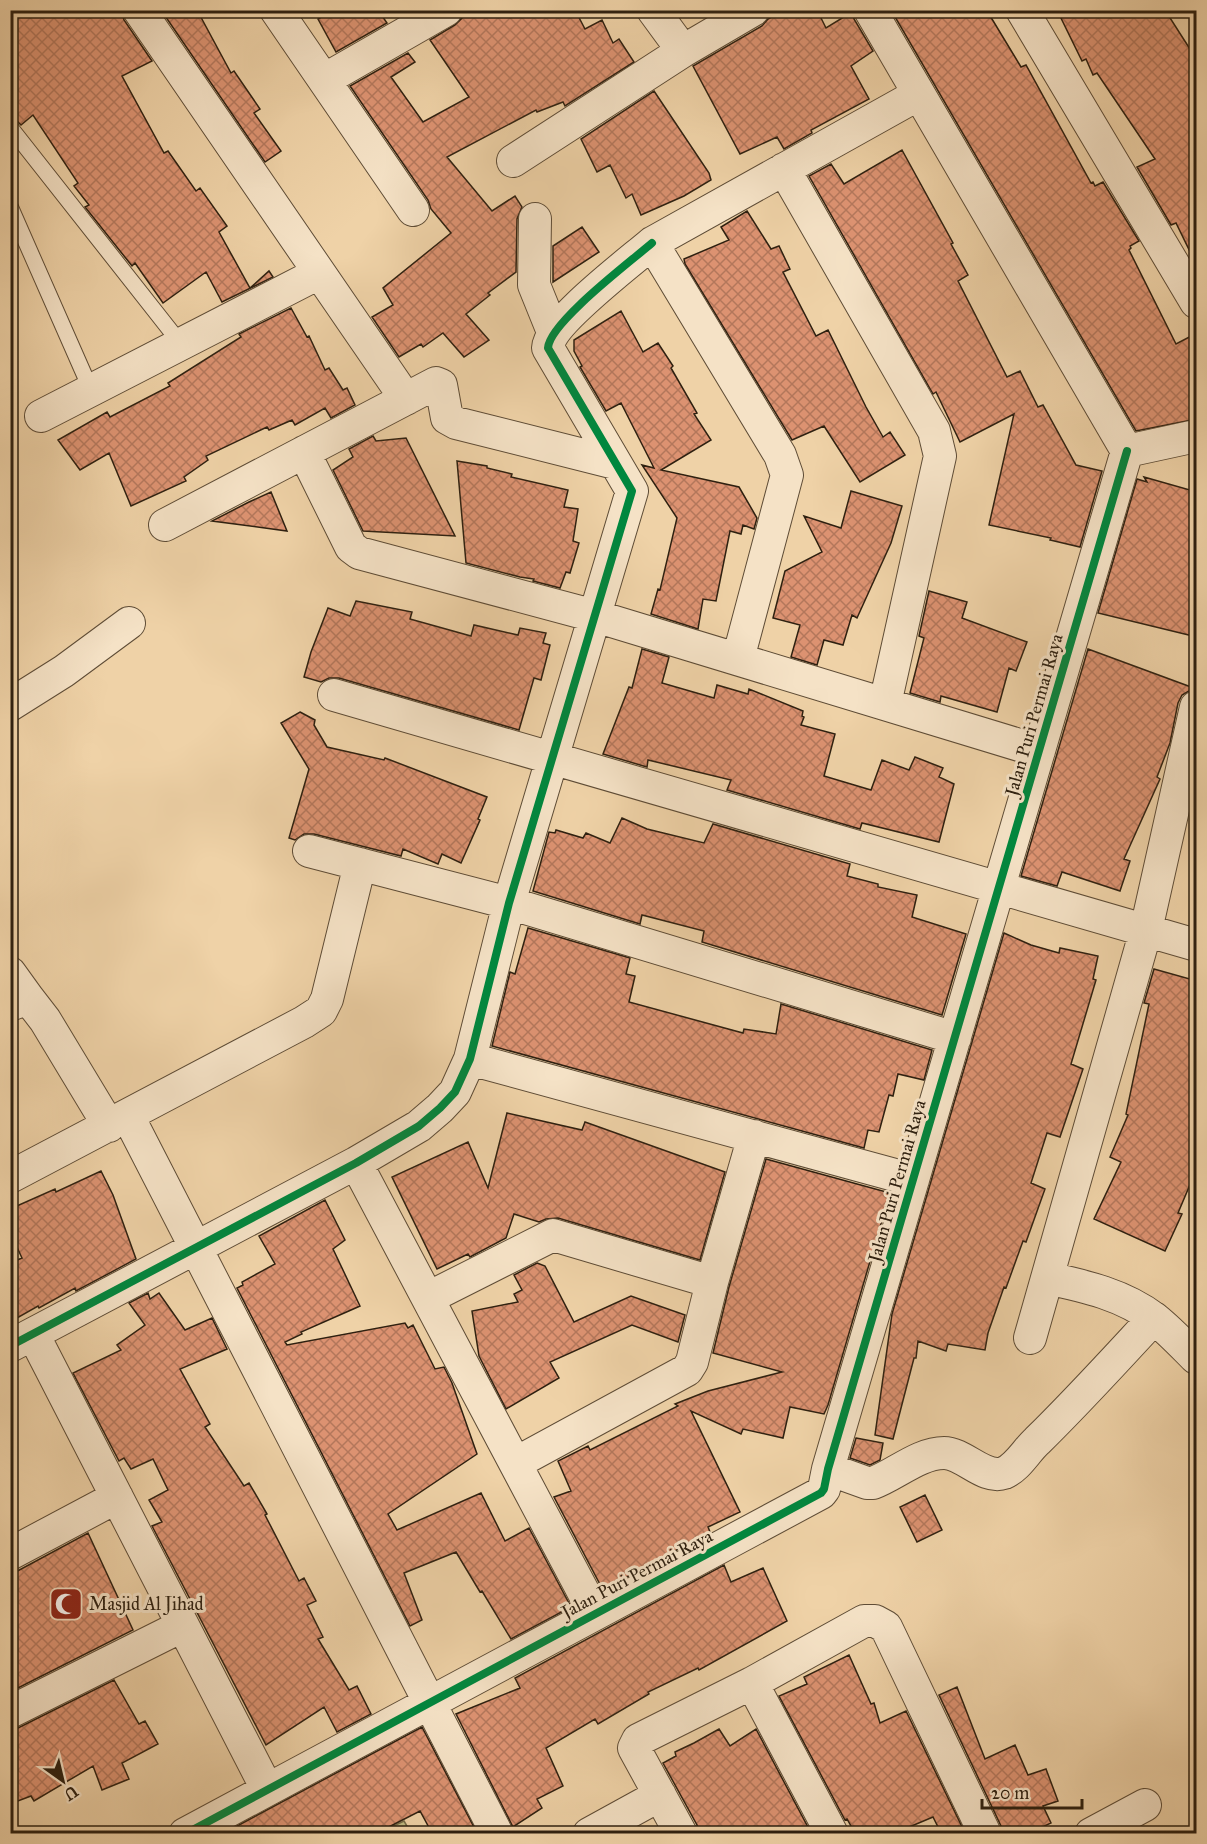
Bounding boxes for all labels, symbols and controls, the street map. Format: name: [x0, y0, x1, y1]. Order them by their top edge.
street label: Jalan Puri Permai Raya: [1000, 631, 1069, 801]
street label: Jalan Puri Permai Raya: [863, 1097, 932, 1267]
street label: Jalan Puri Permai Raya: [556, 1525, 717, 1625]
mosque icon: Masjid Al Jihad: [48, 1586, 84, 1622]
place label: Masjid Al Jihad: [89, 1593, 204, 1616]
north arrow: [33, 1751, 93, 1811]
scale bar: [982, 1772, 1082, 1810]
text: U: [60, 1782, 82, 1805]
text: 20 m: [991, 1782, 1029, 1804]

